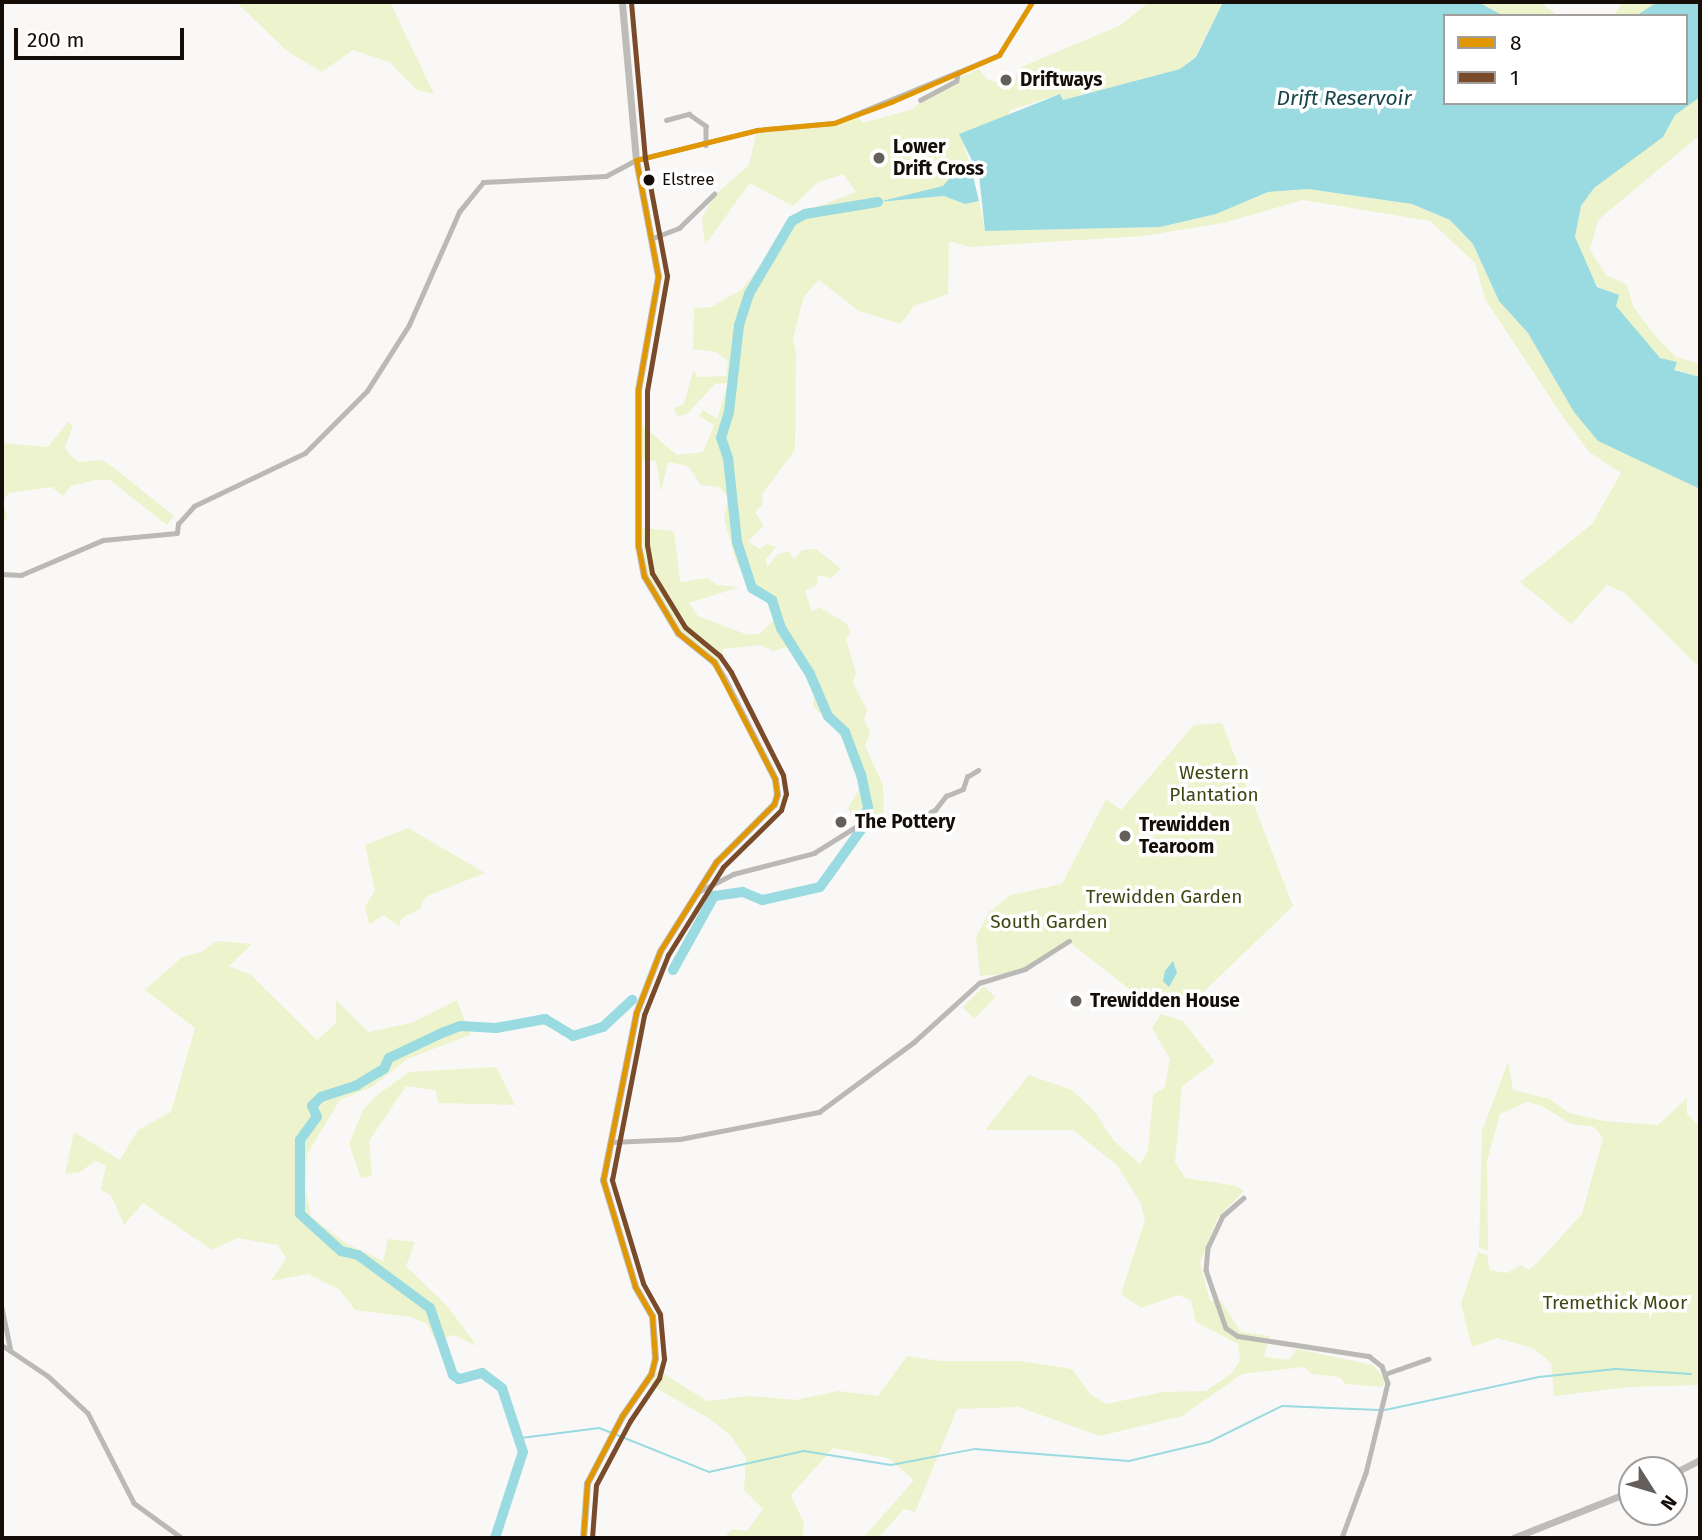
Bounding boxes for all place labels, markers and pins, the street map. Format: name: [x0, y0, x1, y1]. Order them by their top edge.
place label: Driftways: [1020, 69, 1102, 91]
marker: Driftways: [998, 72, 1014, 88]
place label: Lower Drift Cross: [893, 136, 984, 180]
marker: Lower Drift Cross: [871, 150, 887, 166]
place label: Elstree: [662, 170, 715, 190]
marker: Elstree: [642, 173, 656, 187]
place label: The Pottery: [855, 811, 955, 833]
marker: The Pottery: [833, 814, 849, 830]
place label: Trewidden Tearoom: [1139, 814, 1230, 858]
marker: Trewidden Tearoom: [1117, 828, 1133, 844]
place label: Trewidden House: [1090, 990, 1240, 1012]
marker: Trewidden House: [1068, 993, 1084, 1009]

